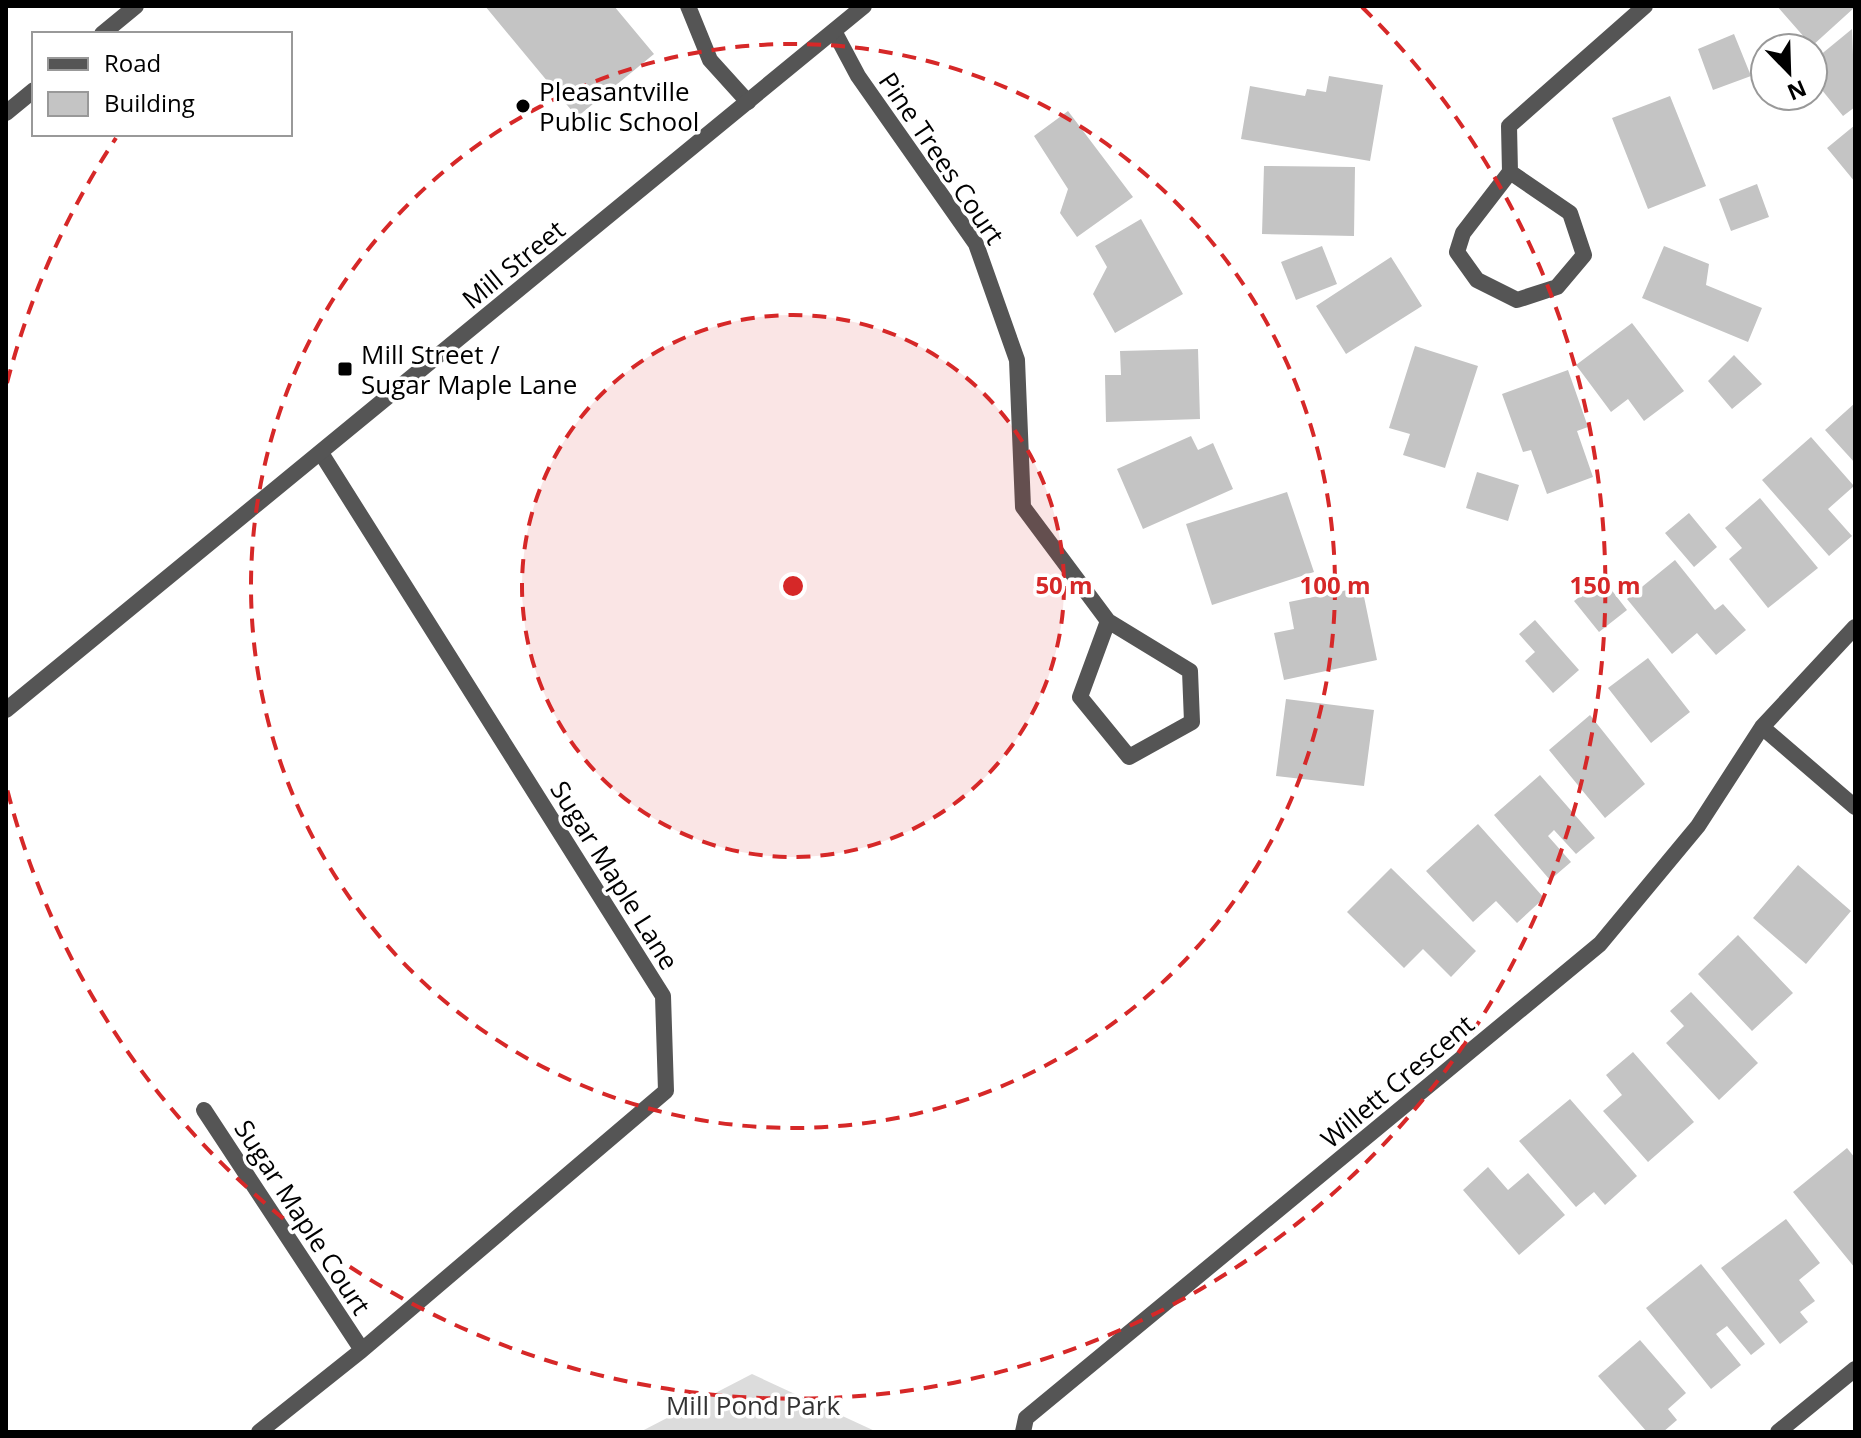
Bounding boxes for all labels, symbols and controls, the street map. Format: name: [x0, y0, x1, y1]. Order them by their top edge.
legend: [32, 32, 292, 136]
north arrow: [1749, 32, 1829, 112]
text: Road: [104, 46, 161, 79]
street label: Pine Trees Court: [871, 65, 1013, 251]
place label: Pleasantville Public School: [539, 73, 699, 139]
text: N: [1783, 74, 1811, 109]
text: Building: [104, 86, 195, 119]
marker: Pleasantville Public School: [514, 97, 532, 115]
street label: Mill Street: [454, 211, 572, 317]
place label: Mill Street / Sugar Maple Lane: [361, 336, 577, 402]
marker: Mill Street / Sugar Maple Lane: [336, 360, 354, 378]
text: 50 m: [1035, 568, 1093, 601]
text: 100 m: [1300, 568, 1370, 601]
text: 150 m: [1570, 568, 1640, 601]
centre of rings: [779, 572, 807, 600]
street label: Sugar Maple Lane: [542, 774, 688, 976]
street label: Willett Crescent: [1313, 1006, 1481, 1156]
street label: Sugar Maple Court: [226, 1113, 380, 1321]
park label: Mill Pond Park: [666, 1387, 840, 1423]

